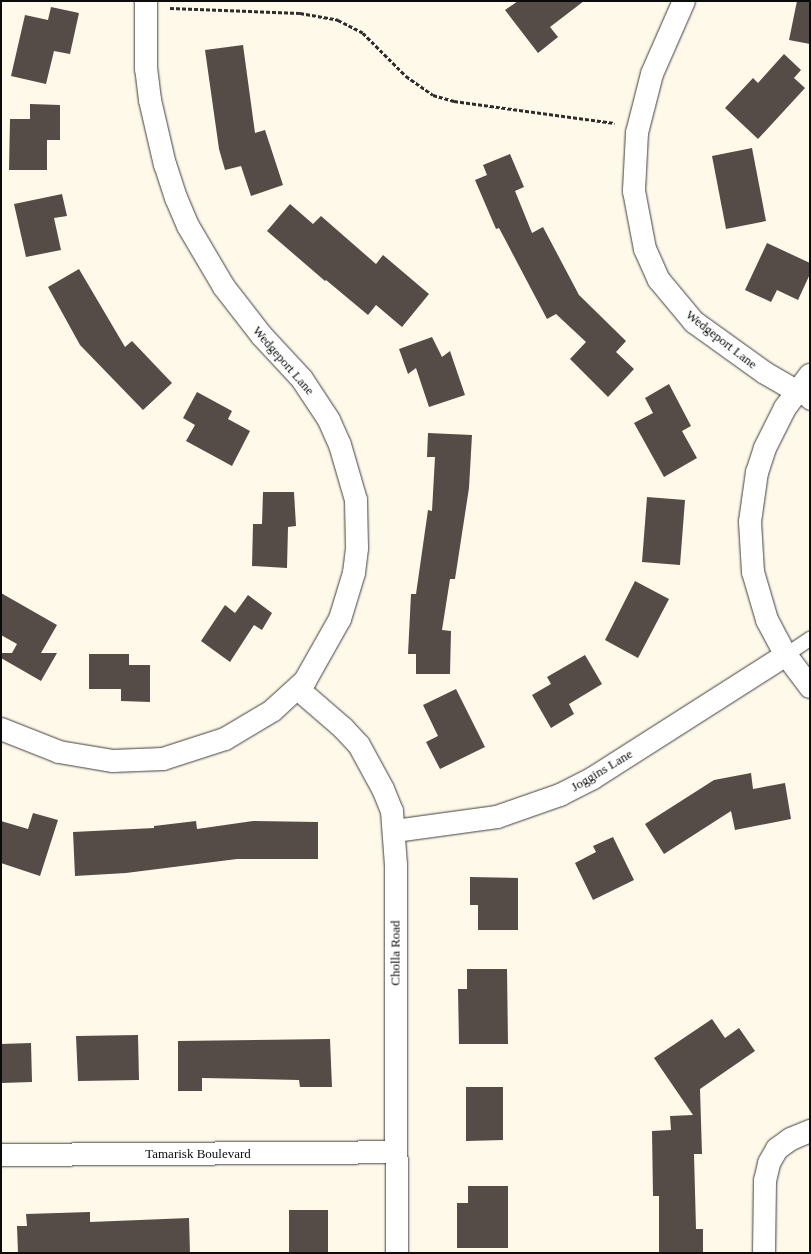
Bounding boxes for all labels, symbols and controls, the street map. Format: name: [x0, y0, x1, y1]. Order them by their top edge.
street label: Wedgeport Lane: [682, 307, 760, 373]
street label: Wedgeport Lane: [249, 323, 317, 399]
street label: Joggins Lane: [568, 747, 636, 795]
street label: Cholla Road: [388, 920, 404, 986]
street label: Tamarisk Boulevard: [145, 1146, 251, 1162]

